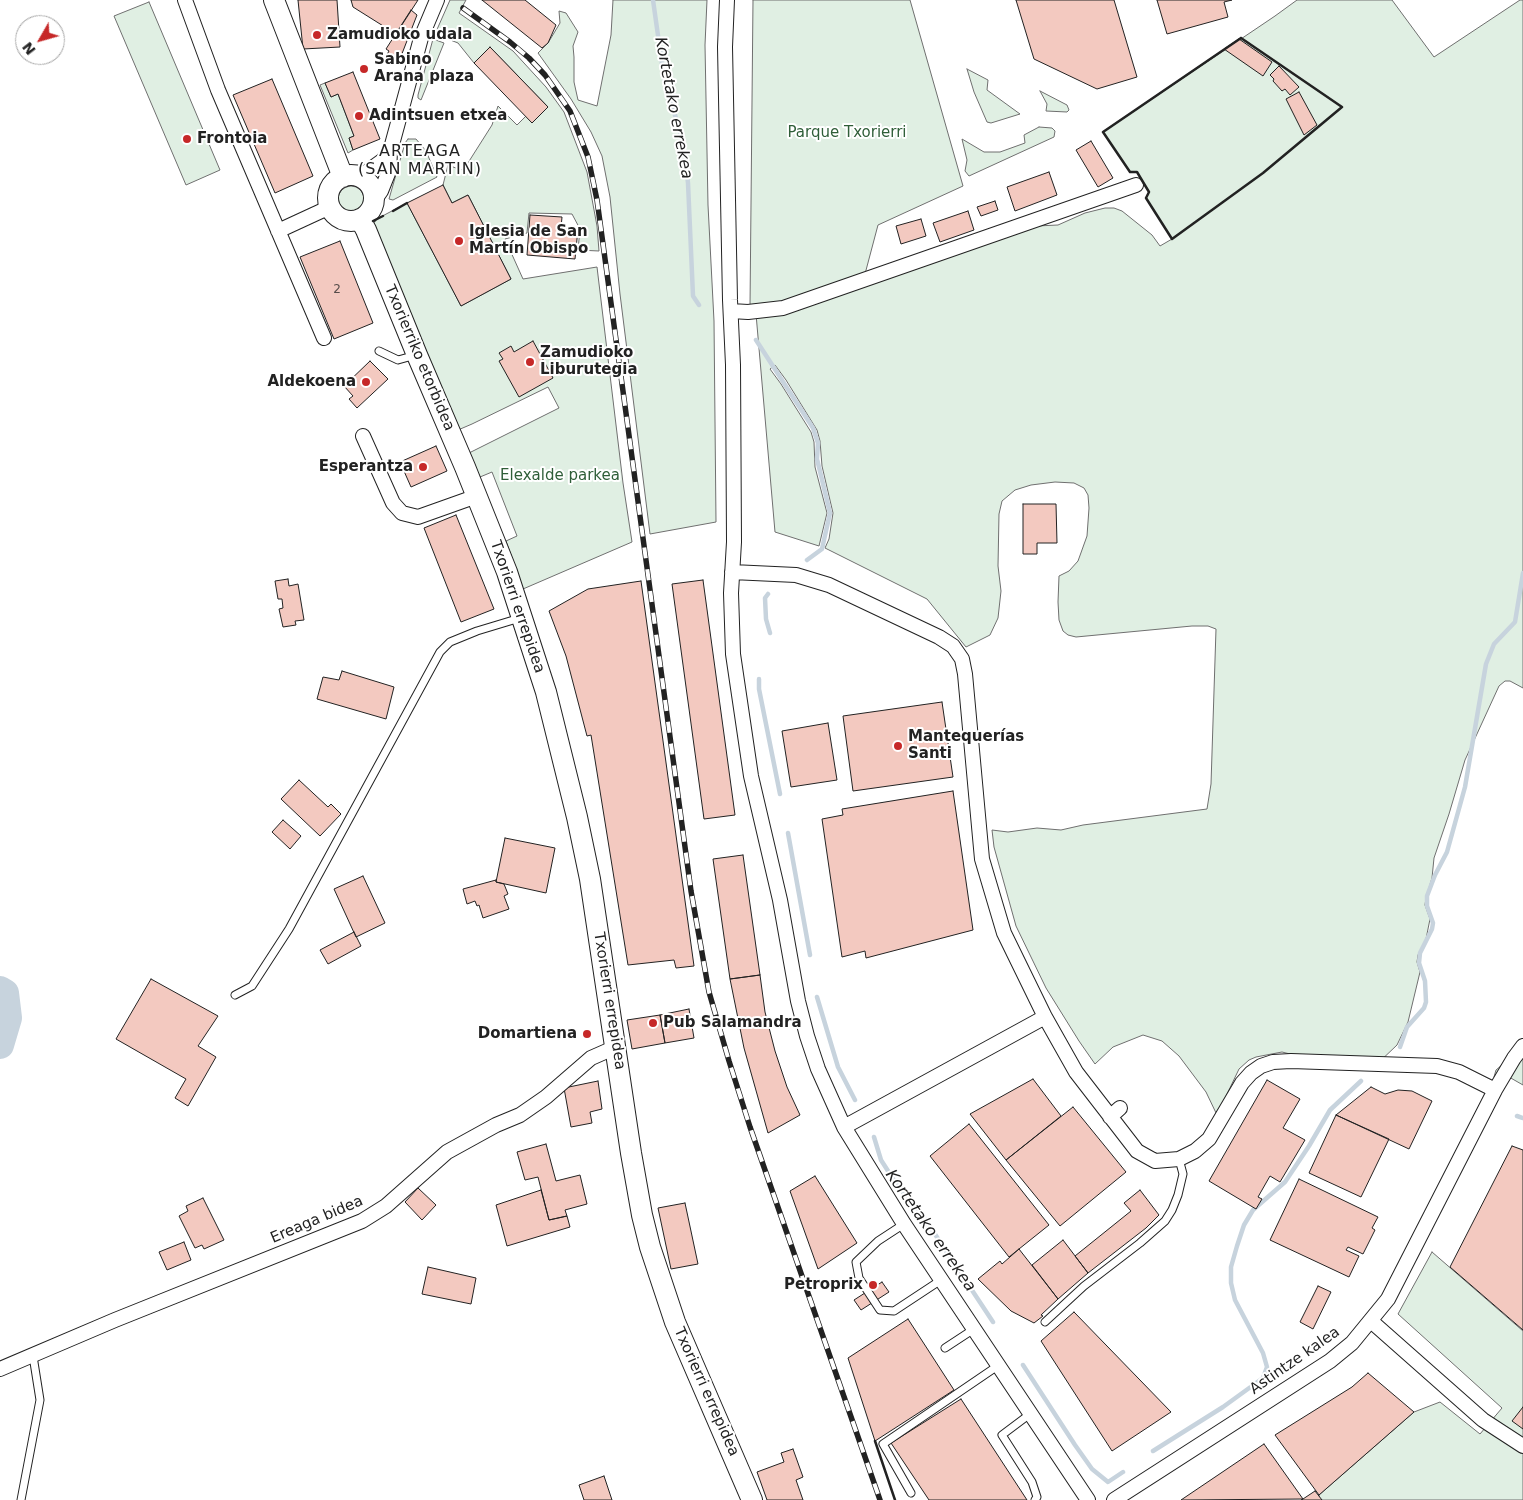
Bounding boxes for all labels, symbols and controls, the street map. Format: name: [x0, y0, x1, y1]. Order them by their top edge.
north arrow: [15, 15, 65, 65]
place label: Zamudioko udala: [327, 26, 472, 44]
marker: Zamudioko udala: [311, 29, 323, 41]
water label: Kortetako errekea: [650, 35, 696, 181]
text: N: [19, 39, 39, 58]
place label: Sabino Arana plaza: [374, 51, 474, 86]
marker: Sabino Arana plaza: [358, 63, 370, 75]
place label: Adintsuen etxea: [369, 107, 507, 125]
marker: Adintsuen etxea: [353, 110, 365, 122]
park label: Parque Txorierri: [787, 124, 907, 142]
place label: Frontoia: [197, 130, 267, 148]
marker: Frontoia: [181, 133, 193, 145]
district label: ARTEAGA (SAN MARTIN): [356, 142, 484, 180]
place label: Iglesia de San Martín Obispo: [469, 223, 588, 258]
marker: Iglesia de San Martín Obispo: [453, 235, 465, 247]
street label: Txorierriko etorbidea: [380, 282, 458, 434]
house number: 2: [333, 283, 341, 297]
place label: Zamudioko Liburutegia: [540, 344, 638, 379]
marker: Zamudioko Liburutegia: [524, 356, 536, 368]
place label: Aldekoena: [267, 373, 356, 391]
marker: Aldekoena: [360, 376, 372, 388]
place label: Esperantza: [319, 458, 413, 476]
marker: Esperantza: [417, 461, 429, 473]
park label: Elexalde parkea: [500, 467, 620, 485]
street label: Txorierri errepidea: [486, 538, 548, 676]
place label: Mantequerías Santi: [908, 728, 1024, 763]
marker: Mantequerías Santi: [892, 740, 904, 752]
street label: Txorierri errepidea: [589, 931, 629, 1071]
place label: Pub Salamandra: [663, 1014, 802, 1032]
marker: Pub Salamandra: [647, 1017, 659, 1029]
place label: Domartiena: [478, 1025, 577, 1043]
marker: Domartiena: [581, 1028, 593, 1040]
water label: Kortetako errekea: [881, 1166, 979, 1296]
street label: Ereaga bidea: [268, 1192, 366, 1248]
place label: Petroprix: [784, 1276, 863, 1294]
marker: Petroprix: [867, 1279, 879, 1291]
street label: Astintze kalea: [1247, 1323, 1343, 1399]
street label: Txorierri errepidea: [669, 1325, 743, 1459]

